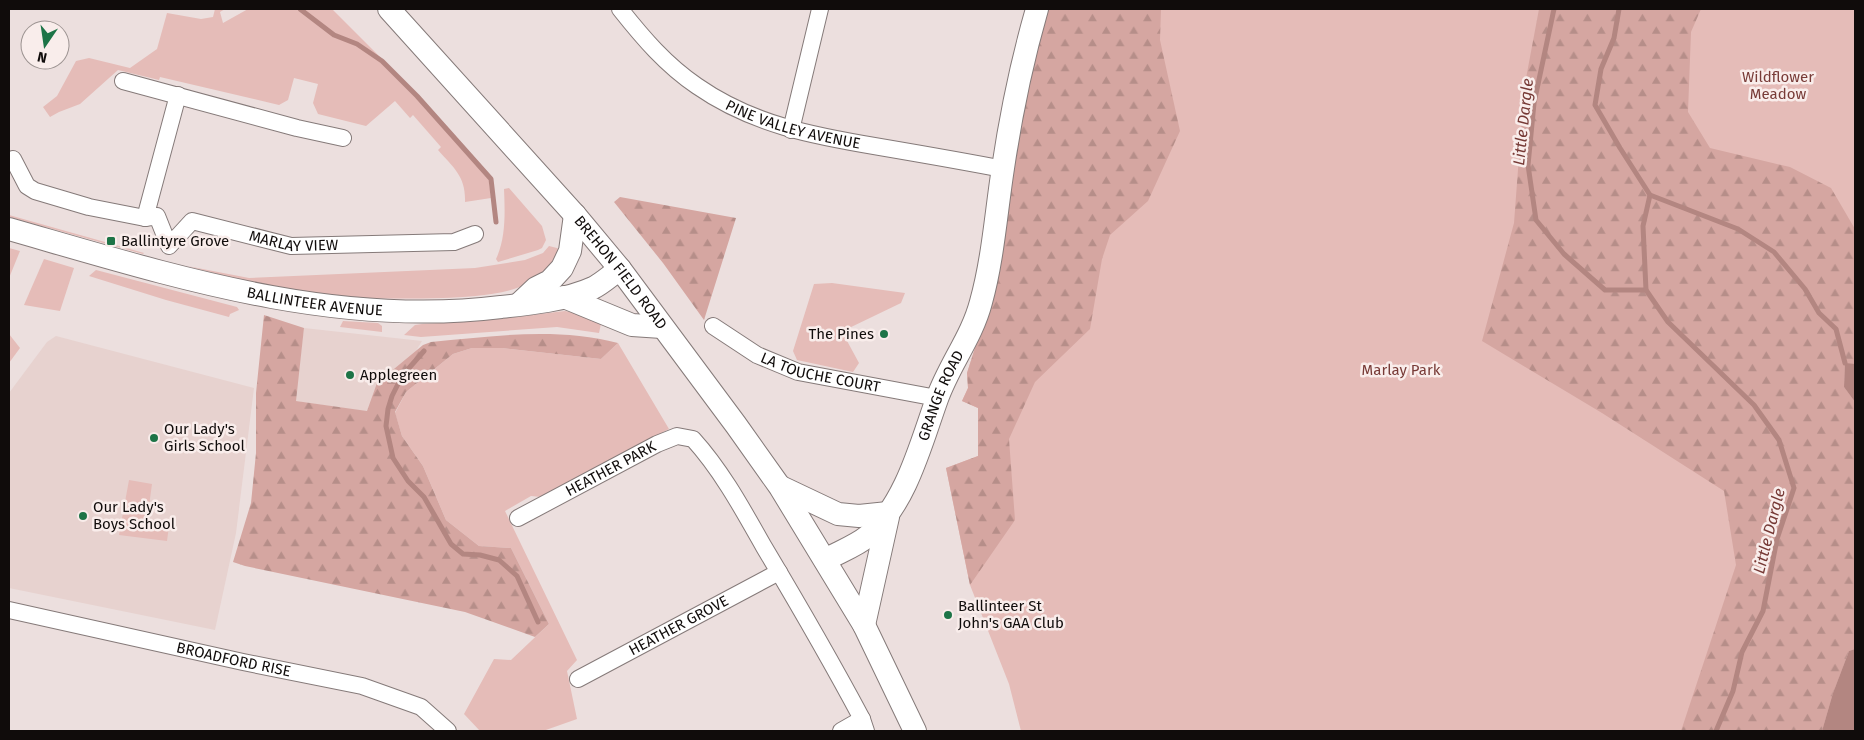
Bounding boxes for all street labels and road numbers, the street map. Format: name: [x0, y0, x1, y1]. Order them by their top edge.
street label: PINE VALLEY AVENUE: [723, 96, 862, 153]
street label: BREHON FIELD ROAD: [570, 212, 671, 333]
street label: MARLAY VIEW: [247, 227, 339, 255]
street label: BALLINTEER AVENUE: [245, 283, 383, 320]
street label: GRANGE ROAD: [914, 347, 968, 443]
street label: LA TOUCHE COURT: [758, 348, 882, 396]
street label: HEATHER PARK: [563, 437, 659, 500]
street label: HEATHER GROVE: [626, 592, 732, 659]
street label: BROADFORD RISE: [175, 638, 292, 680]

